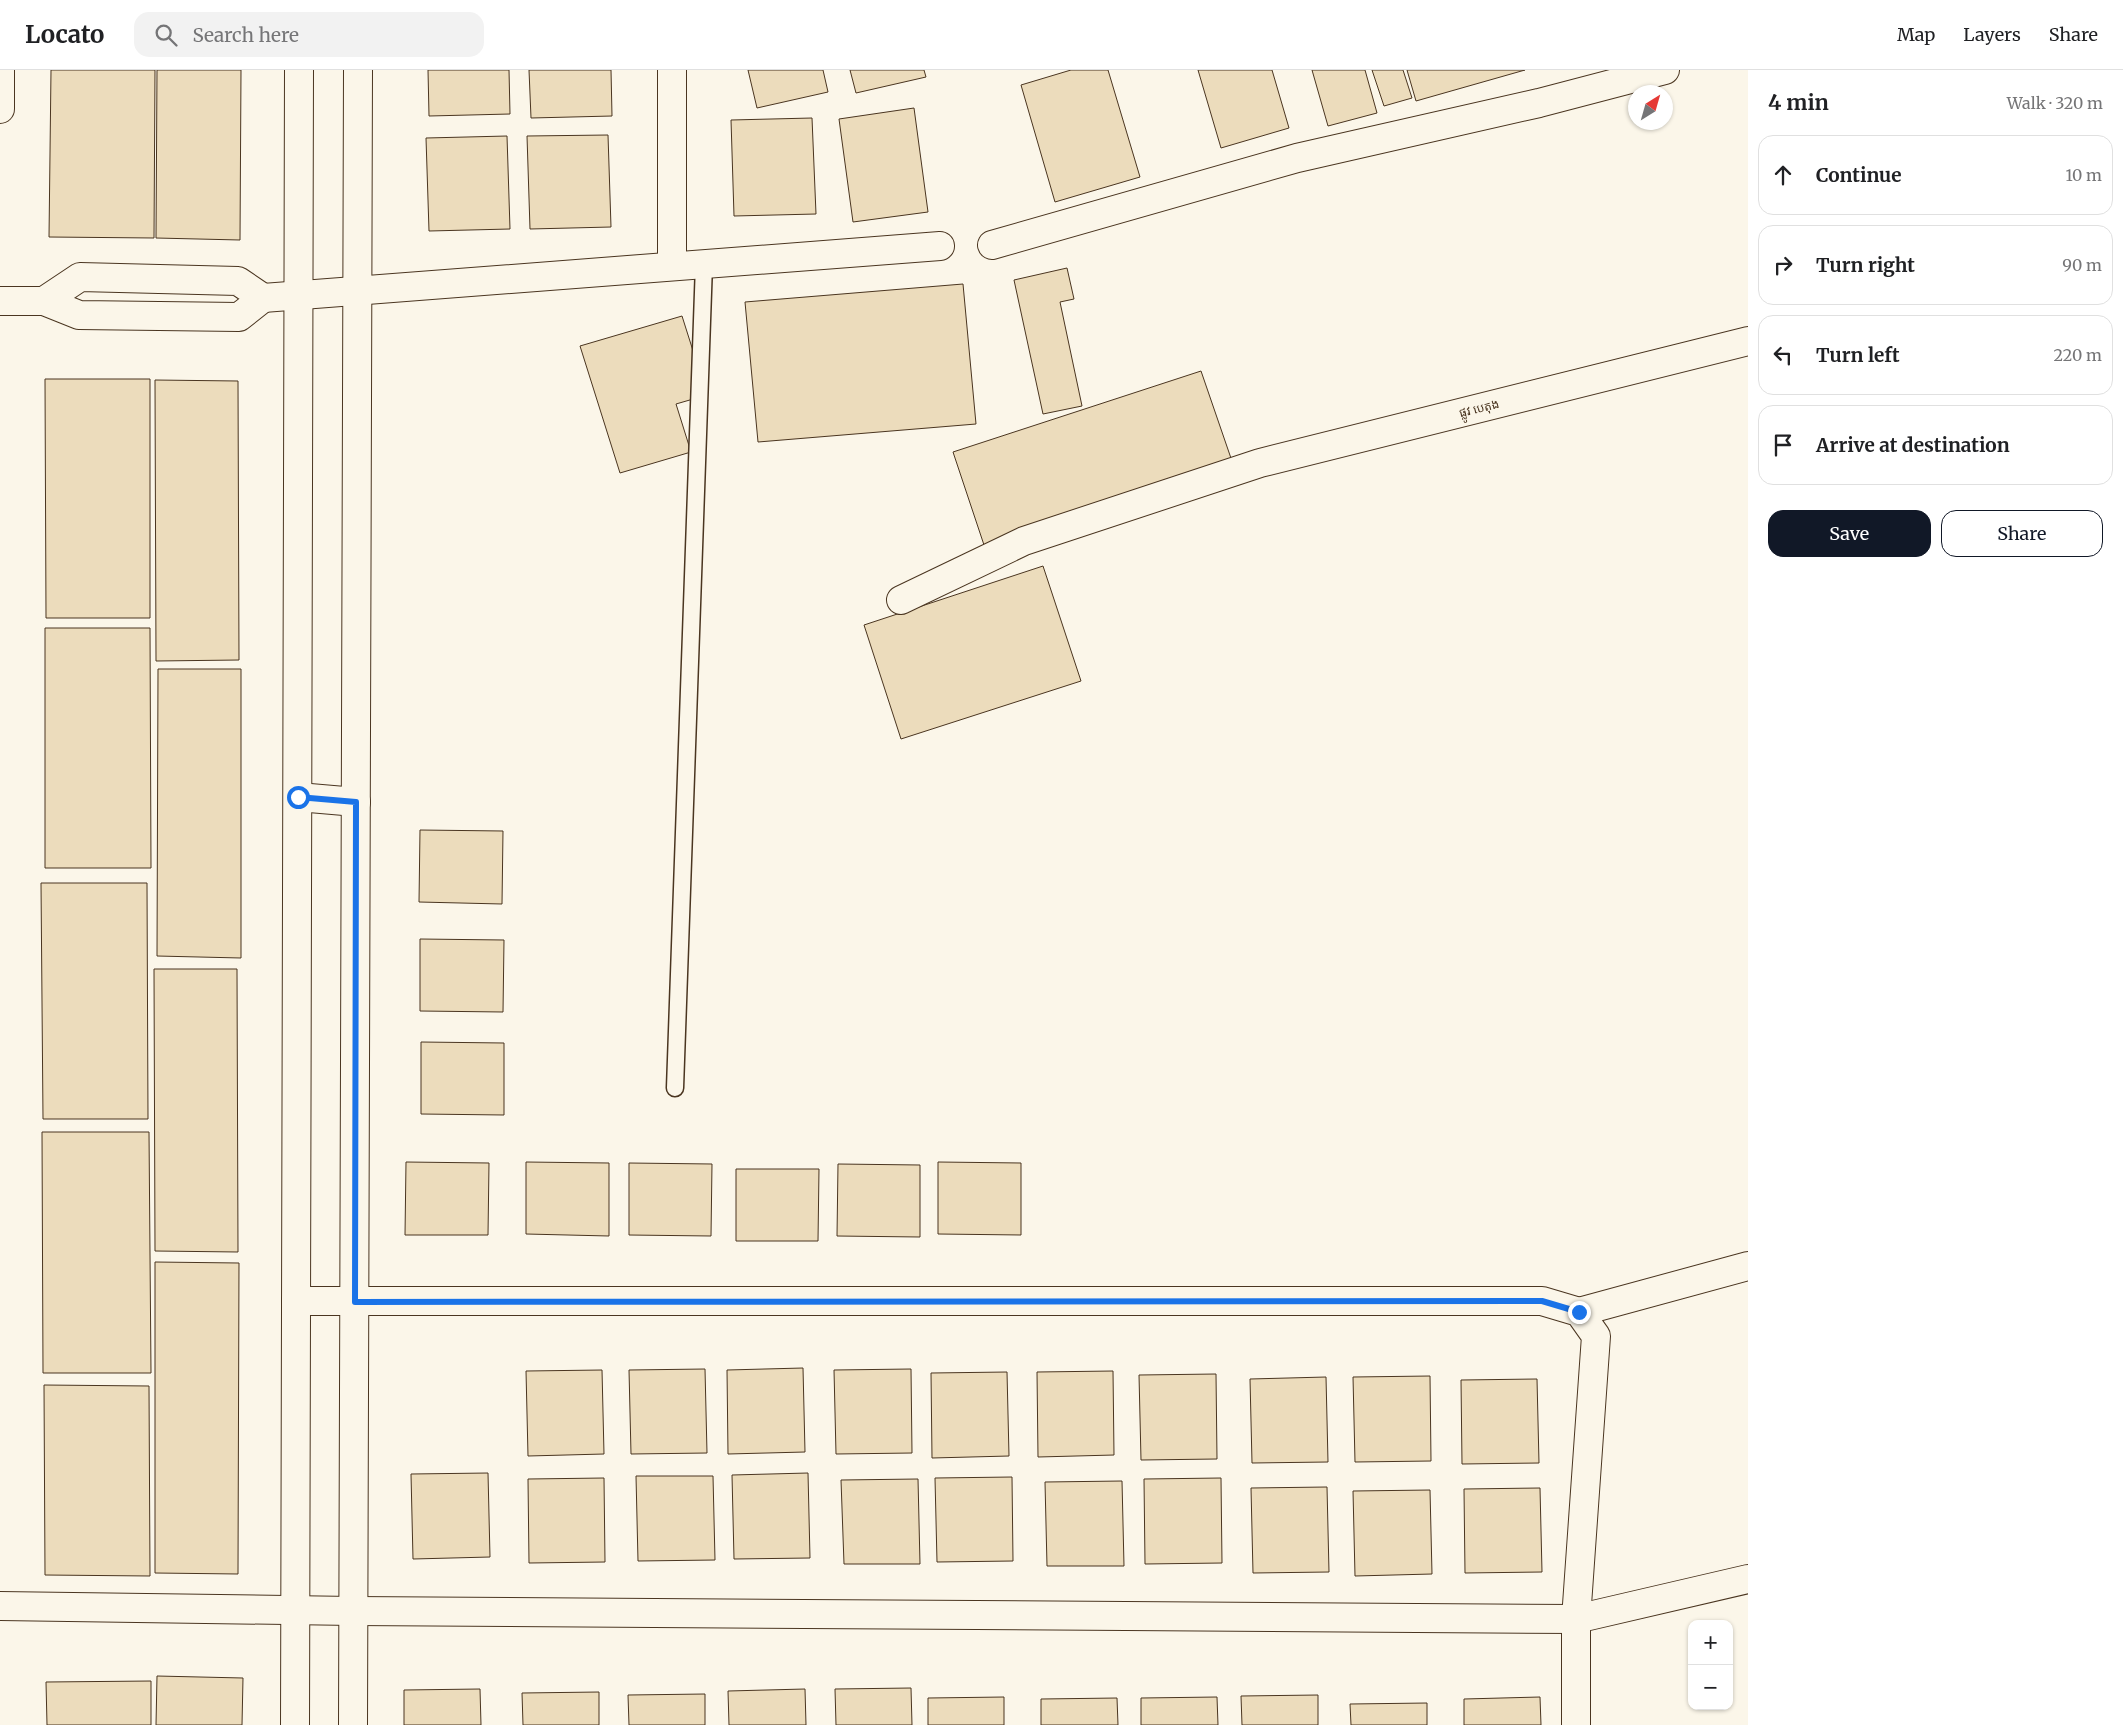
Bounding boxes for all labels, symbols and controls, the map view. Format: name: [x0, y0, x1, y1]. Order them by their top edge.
search box: [134, 12, 484, 57]
text: Locato: [25, 19, 104, 50]
icon: search: [152, 21, 180, 49]
text: Search here: [192, 23, 299, 47]
text: Map: [1897, 23, 1935, 46]
text: Layers: [1963, 23, 2021, 46]
text: Share: [2049, 23, 2098, 46]
north arrow: [1628, 85, 1673, 130]
text: 4 min: [1768, 89, 1829, 116]
text: Walk · 320 m: [2007, 93, 2103, 113]
icon: ahead: [1769, 161, 1797, 189]
text: Continue: [1816, 163, 1902, 187]
text: 10 m: [2065, 165, 2102, 185]
icon: right: [1769, 251, 1797, 279]
text: Turn right: [1816, 253, 1915, 277]
text: 90 m: [2062, 255, 2102, 275]
icon: left: [1769, 341, 1797, 369]
text: Turn left: [1816, 343, 1900, 367]
text: 220 m: [2054, 345, 2102, 365]
street label: ផ្លូវ បេតុង: [1457, 396, 1501, 424]
icon: arrive: [1769, 431, 1797, 459]
text: Arrive at destination: [1816, 433, 2010, 457]
button: Save: [1768, 510, 1931, 557]
button: Share: [1941, 510, 2103, 557]
route start: [287, 786, 310, 809]
route end: [1568, 1301, 1591, 1324]
map controls: [1688, 1620, 1733, 1710]
button: +: [1688, 1620, 1733, 1665]
button: −: [1688, 1665, 1733, 1710]

